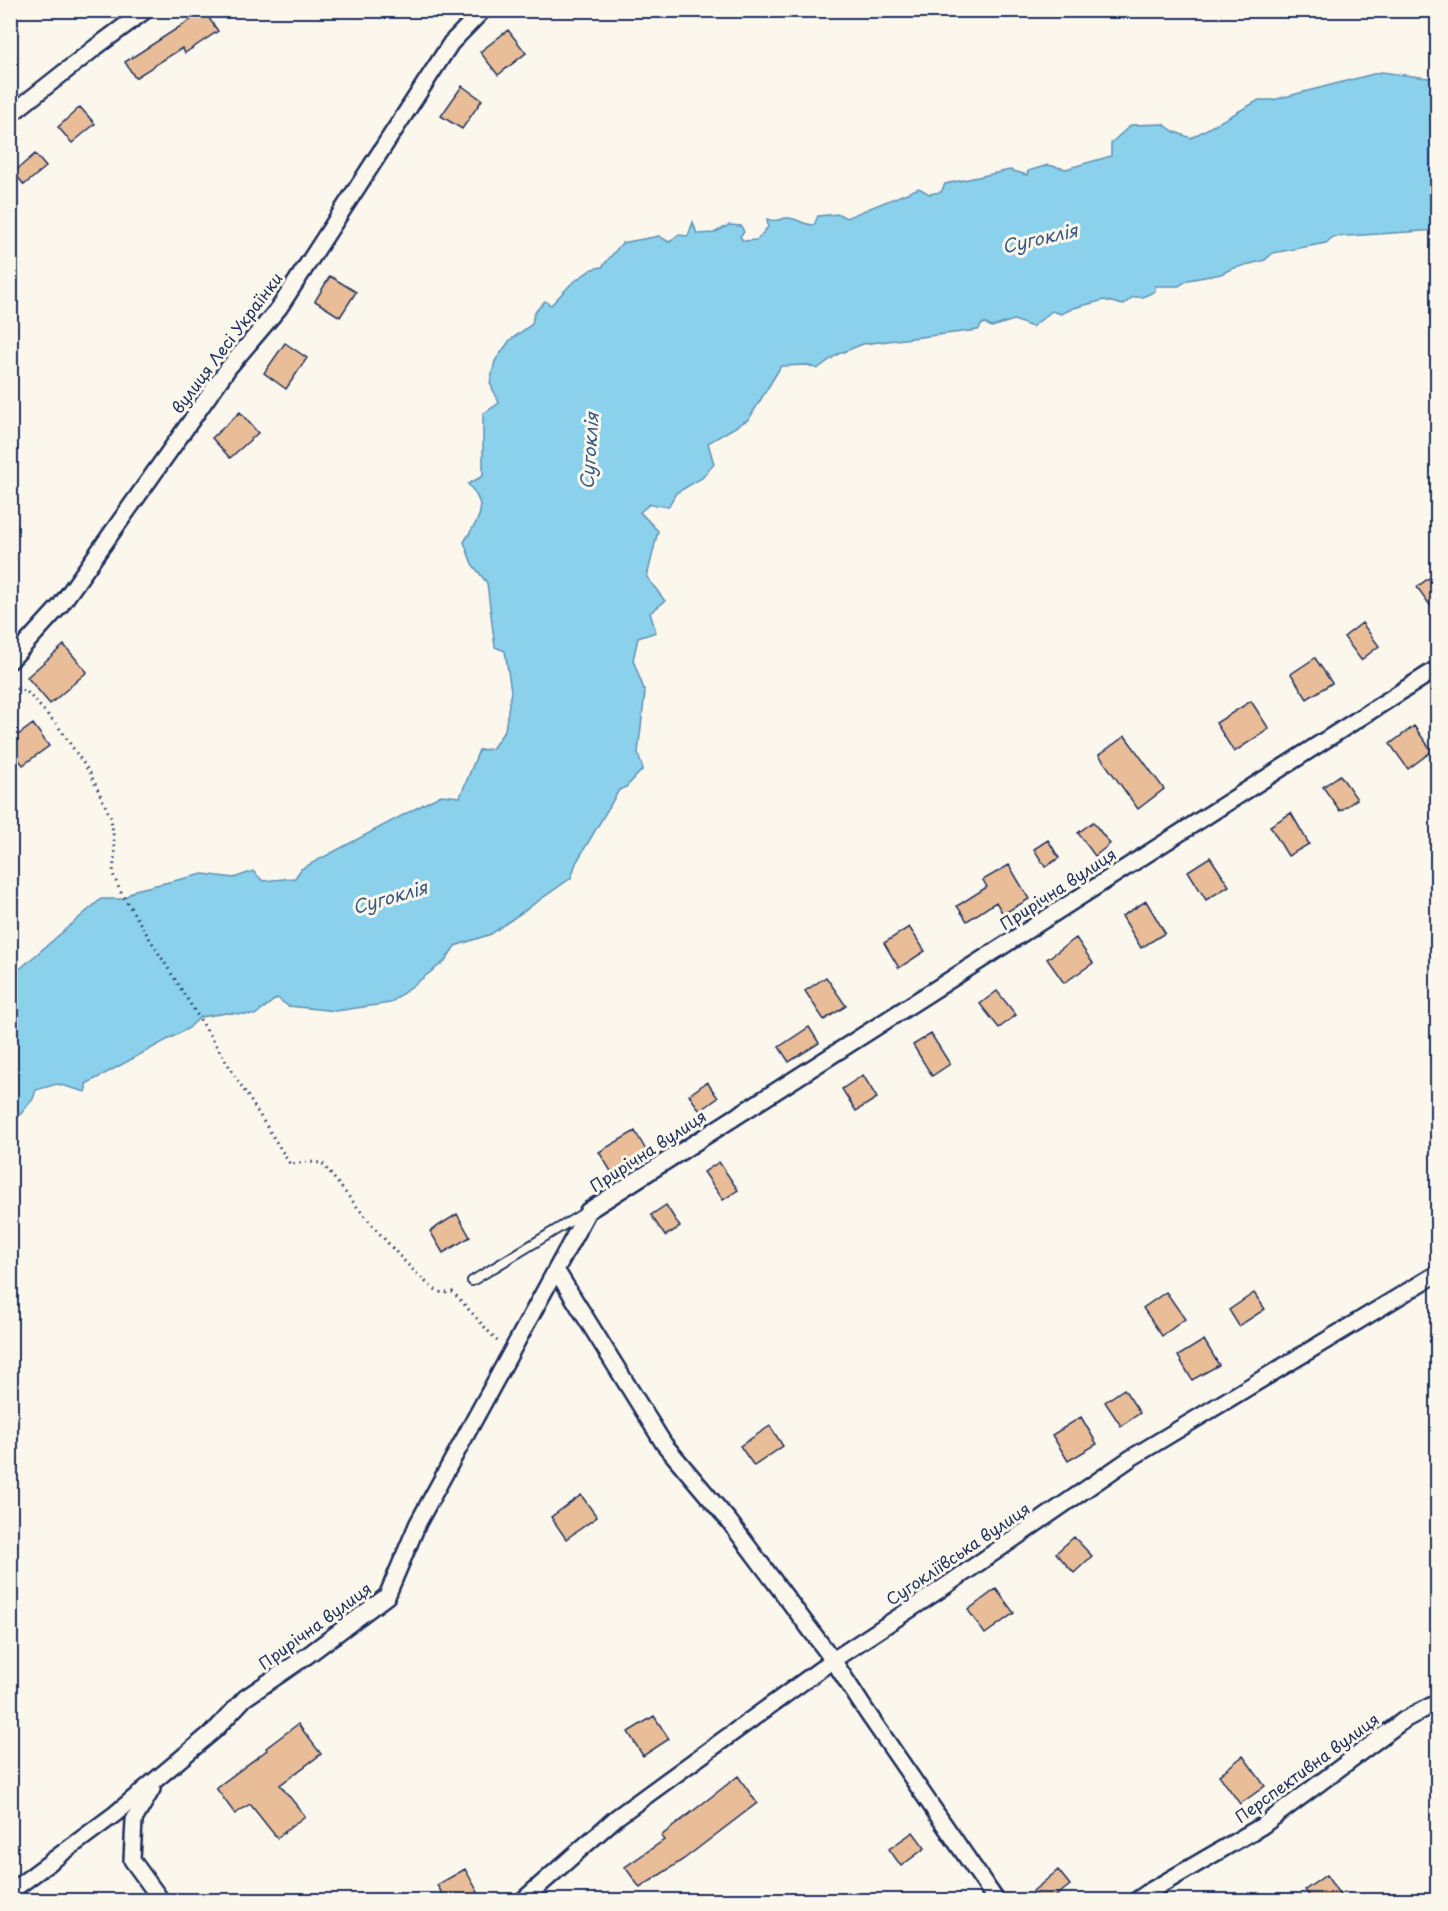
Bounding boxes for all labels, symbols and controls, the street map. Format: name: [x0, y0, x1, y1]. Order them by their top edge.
water label: Сугоклія: [999, 215, 1081, 259]
street label: вулиця Лесі Українки: [165, 267, 287, 418]
water label: Сугоклія: [572, 410, 605, 490]
street label: Прирічна вулиця: [994, 841, 1120, 935]
water label: Сугоклія: [349, 873, 432, 920]
street label: Прирічна вулиця: [584, 1103, 710, 1197]
street label: Сугокліївська вулиця: [881, 1496, 1034, 1610]
street label: Прирічна вулиця: [253, 1576, 376, 1674]
street label: Перспективна вулиця: [1229, 1707, 1383, 1828]

